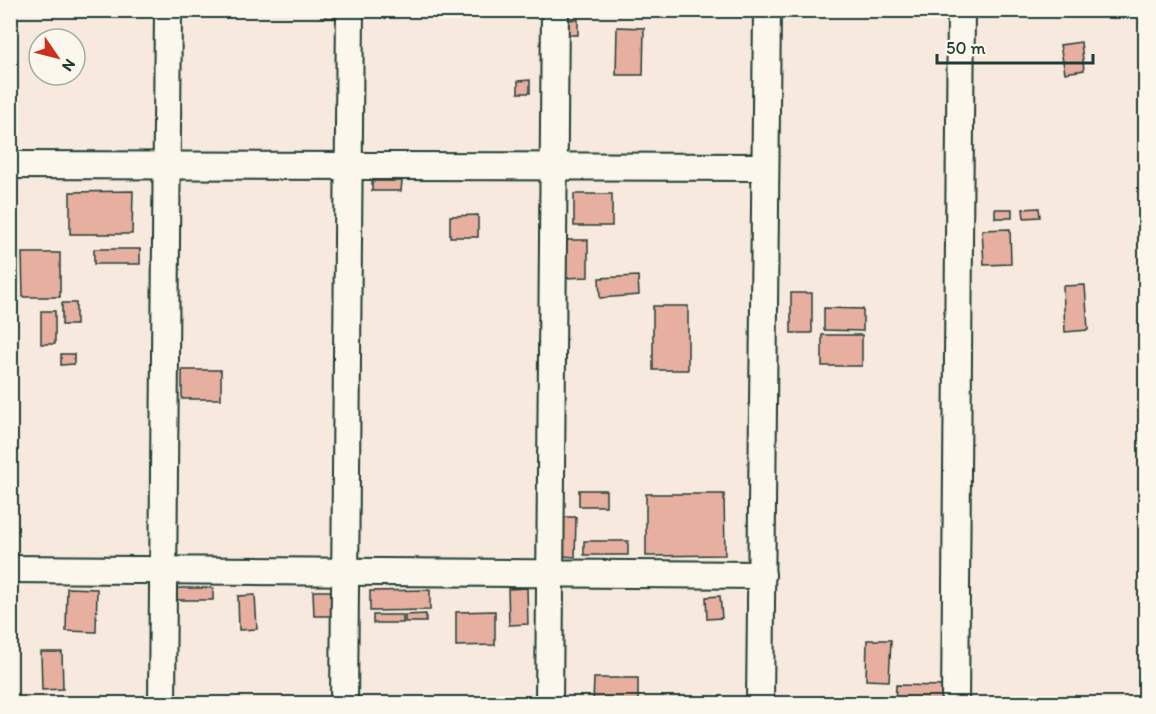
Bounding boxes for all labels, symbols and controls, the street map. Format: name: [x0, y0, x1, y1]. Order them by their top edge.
north arrow: [27, 27, 87, 87]
scale bar: [937, 27, 1093, 65]
text: 50 m: [946, 37, 986, 59]
text: N: [58, 55, 80, 75]

